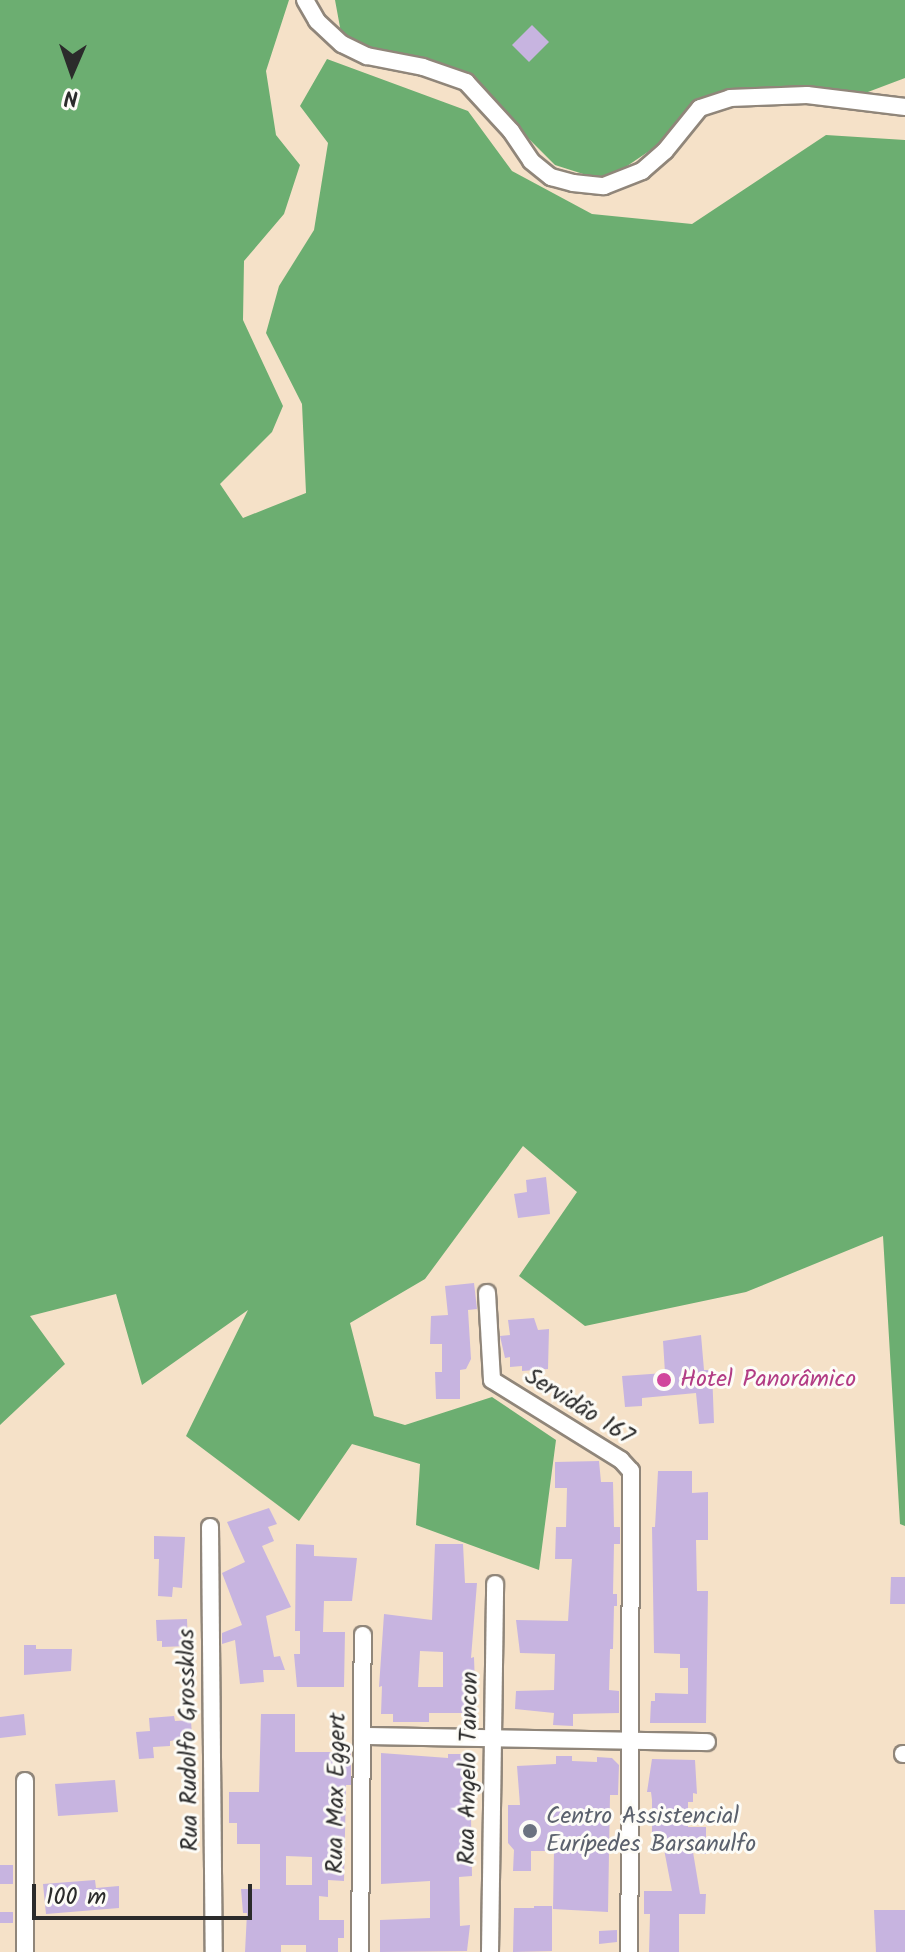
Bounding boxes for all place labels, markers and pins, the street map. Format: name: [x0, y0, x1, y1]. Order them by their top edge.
place label: Hotel Panorâmico: [680, 1366, 856, 1394]
marker: Hotel Panorâmico: [655, 1371, 673, 1389]
place label: Centro Assistencial Eurípedes Barsanulfo: [546, 1803, 756, 1859]
marker: Centro Assistencial Eurípedes Barsanulfo: [521, 1822, 539, 1840]

